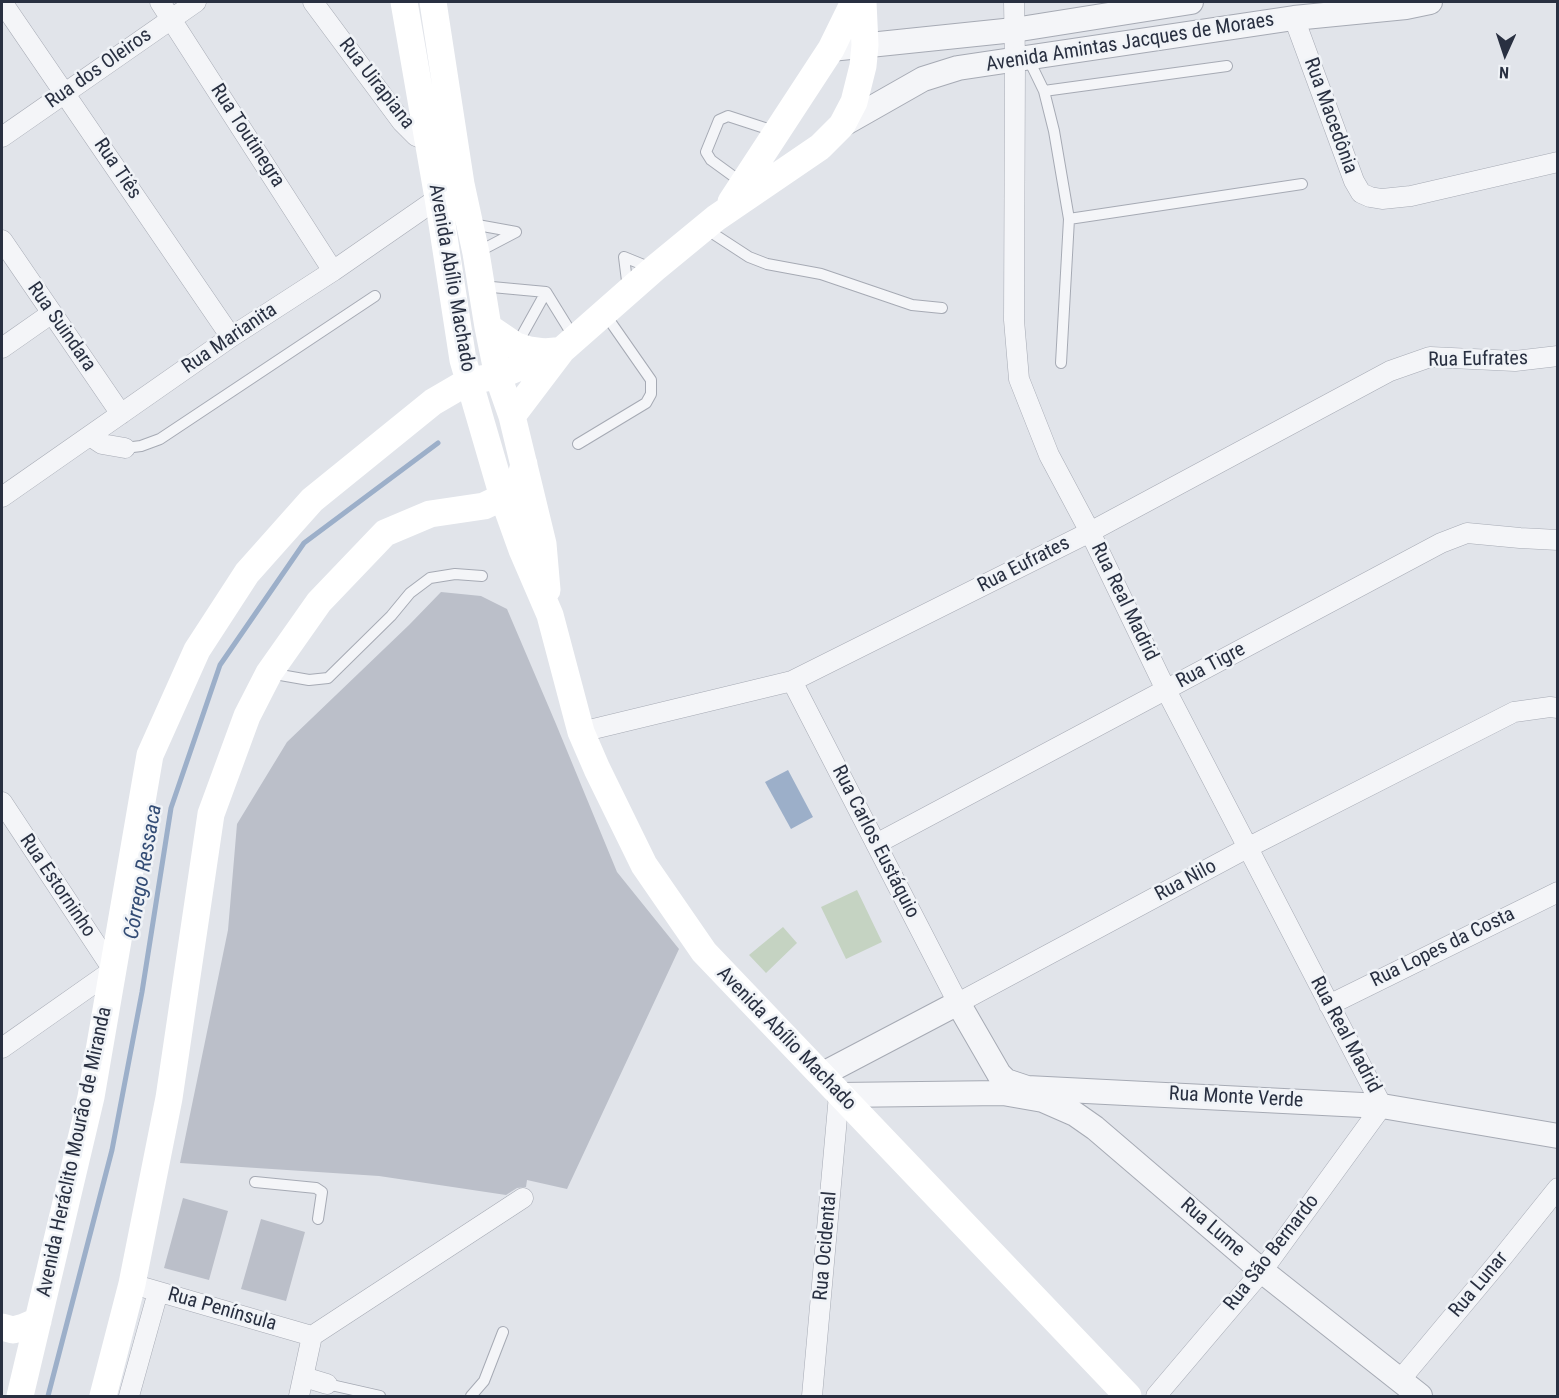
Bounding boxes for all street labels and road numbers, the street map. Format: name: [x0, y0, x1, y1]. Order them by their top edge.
street label: Avenida Amintas Jacques de Moraes: [984, 8, 1276, 78]
street label: Rua dos Oleiros: [41, 24, 157, 114]
street label: Rua Uirapiana: [333, 34, 419, 134]
street label: Rua Macedônia: [1298, 55, 1362, 177]
street label: Rua Toutinegra: [205, 80, 289, 192]
street label: Rua Tiês: [88, 134, 146, 204]
street label: Avenida Abílio Machado: [423, 182, 479, 374]
street label: Rua Suindara: [21, 278, 101, 376]
street label: Rua Marianita: [178, 299, 282, 379]
street label: Rua Eufrates: [1428, 347, 1528, 373]
street label: Rua Eufrates: [974, 532, 1074, 598]
street label: Rua Real Madrid: [1085, 539, 1163, 665]
street label: Rua Tigre: [1172, 638, 1250, 694]
street label: Rua Carlos Eustáquio: [826, 762, 924, 922]
street label: Rua Estorninho: [14, 830, 100, 942]
street label: Rua Nilo: [1151, 855, 1221, 907]
street label: Rua Lopes da Costa: [1367, 903, 1519, 993]
street label: Avenida Abílio Machado: [711, 962, 861, 1116]
street label: Rua Real Madrid: [1304, 973, 1386, 1097]
street label: Avenida Heráclito Mourão de Miranda: [33, 1005, 117, 1299]
street label: Rua Monte Verde: [1168, 1082, 1304, 1114]
street label: Rua Ocidental: [809, 1190, 843, 1302]
street label: Rua São Bernardo: [1219, 1190, 1325, 1316]
street label: Rua Lume: [1175, 1193, 1249, 1263]
street label: Rua Lunar: [1445, 1247, 1513, 1323]
street label: Rua Península: [165, 1283, 279, 1337]

